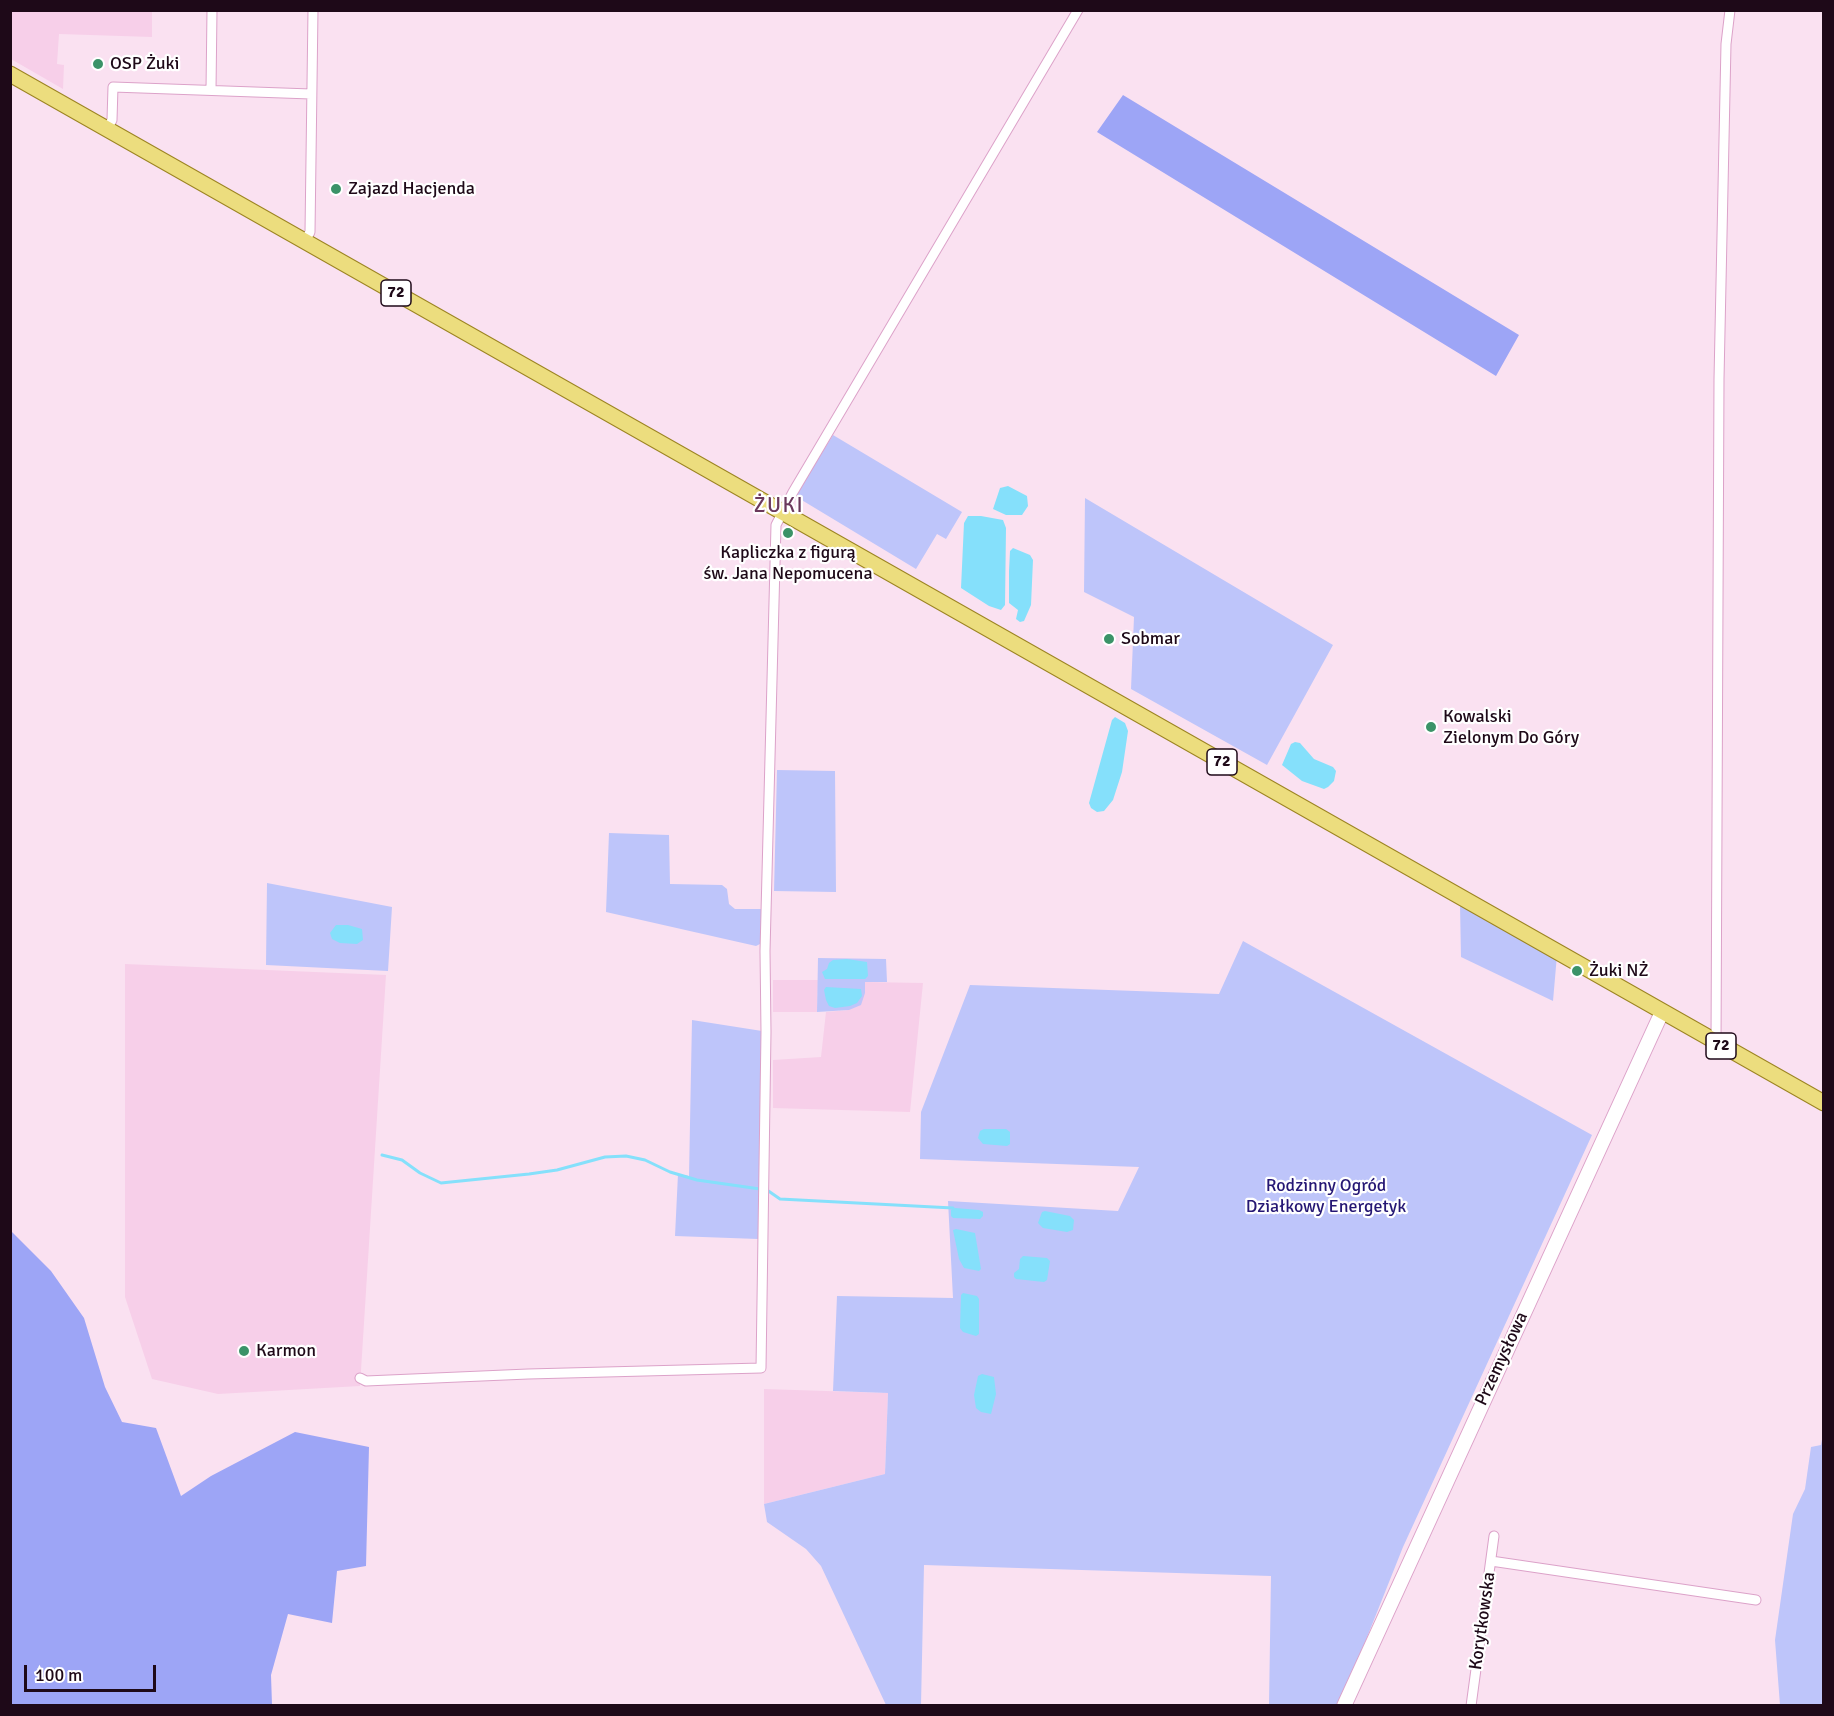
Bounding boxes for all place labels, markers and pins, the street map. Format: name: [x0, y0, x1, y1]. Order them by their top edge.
place label: OSP Żuki: [110, 53, 179, 75]
marker: OSP Żuki: [91, 57, 105, 71]
place label: Zajazd Hacjenda: [348, 178, 475, 200]
marker: Zajazd Hacjenda: [329, 182, 343, 196]
marker: Kapliczka z figurą św. Jana Nepomucena: [781, 526, 795, 540]
place label: Kapliczka z figurą św. Jana Nepomucena: [703, 542, 873, 584]
place label: Sobmar: [1121, 628, 1180, 650]
marker: Sobmar: [1102, 632, 1116, 646]
place label: Kowalski Zielonym Do Góry: [1443, 706, 1579, 748]
marker: Kowalski Zielonym Do Góry: [1424, 720, 1438, 734]
place label: Żuki NŻ: [1589, 960, 1649, 982]
marker: Żuki NŻ: [1570, 964, 1584, 978]
place label: Karmon: [256, 1340, 316, 1362]
marker: Karmon: [237, 1344, 251, 1358]

